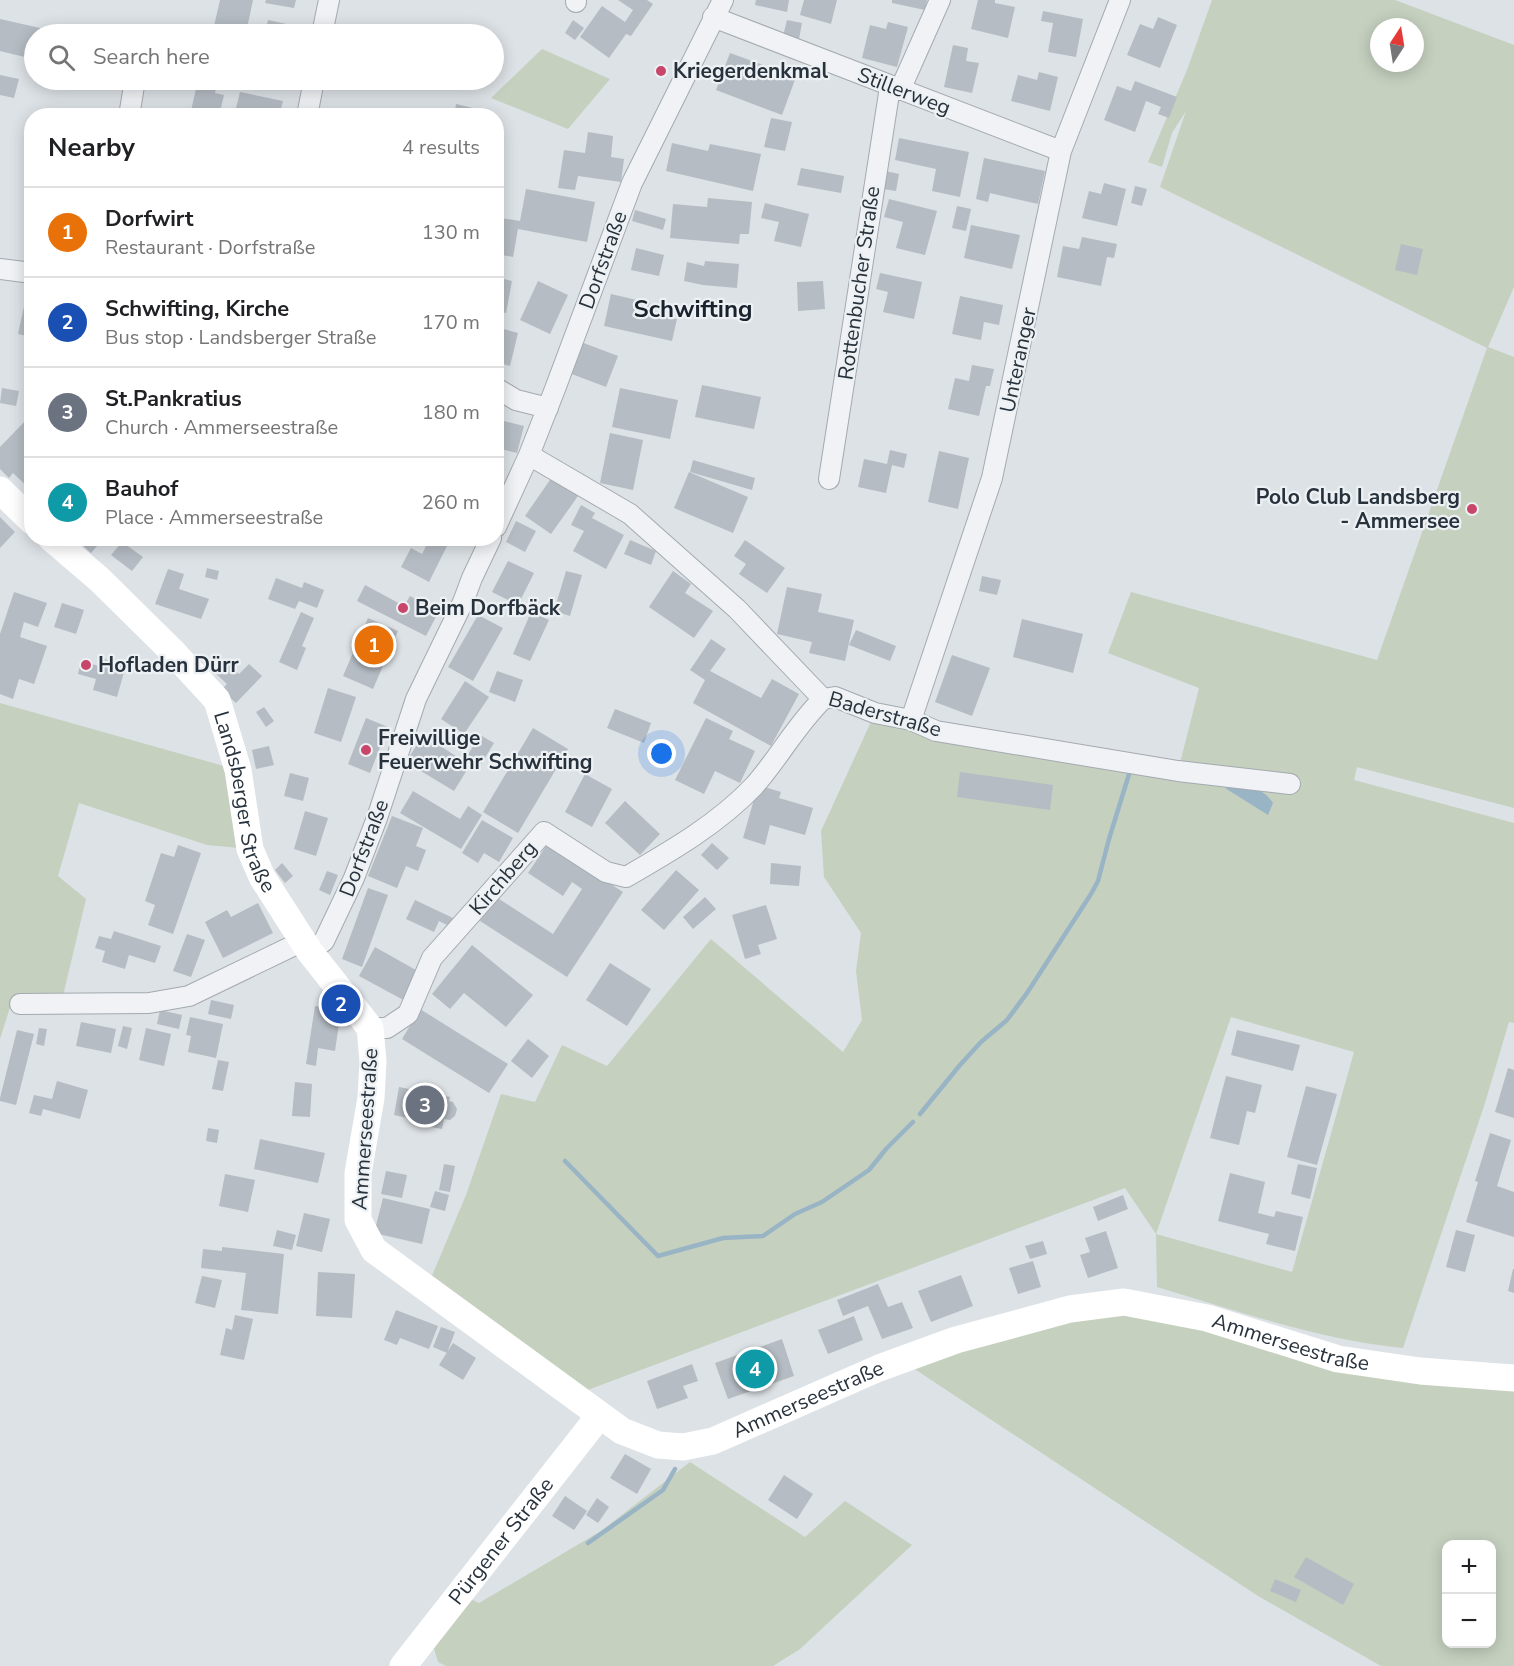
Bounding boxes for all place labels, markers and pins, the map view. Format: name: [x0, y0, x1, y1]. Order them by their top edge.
place label: Kriegerdenkmal: [673, 57, 828, 85]
marker: Kriegerdenkmal: [654, 64, 668, 78]
place label: Polo Club Landsberg - Ammersee: [1256, 483, 1460, 535]
marker: Polo Club Landsberg - Ammersee: [1465, 502, 1479, 516]
place label: Beim Dorfbäck: [415, 594, 561, 622]
marker: Beim Dorfbäck: [396, 601, 410, 615]
pin: 1: [354, 622, 394, 668]
place label: Hofladen Dürr: [98, 651, 239, 679]
marker: Hofladen Dürr: [79, 658, 93, 672]
place label: Freiwillige Feuerwehr Schwifting: [378, 724, 593, 776]
marker: Freiwillige Feuerwehr Schwifting: [359, 743, 373, 757]
pin: 2: [322, 982, 360, 1026]
pin: 3: [406, 1082, 444, 1128]
pin: 4: [736, 1346, 774, 1392]

